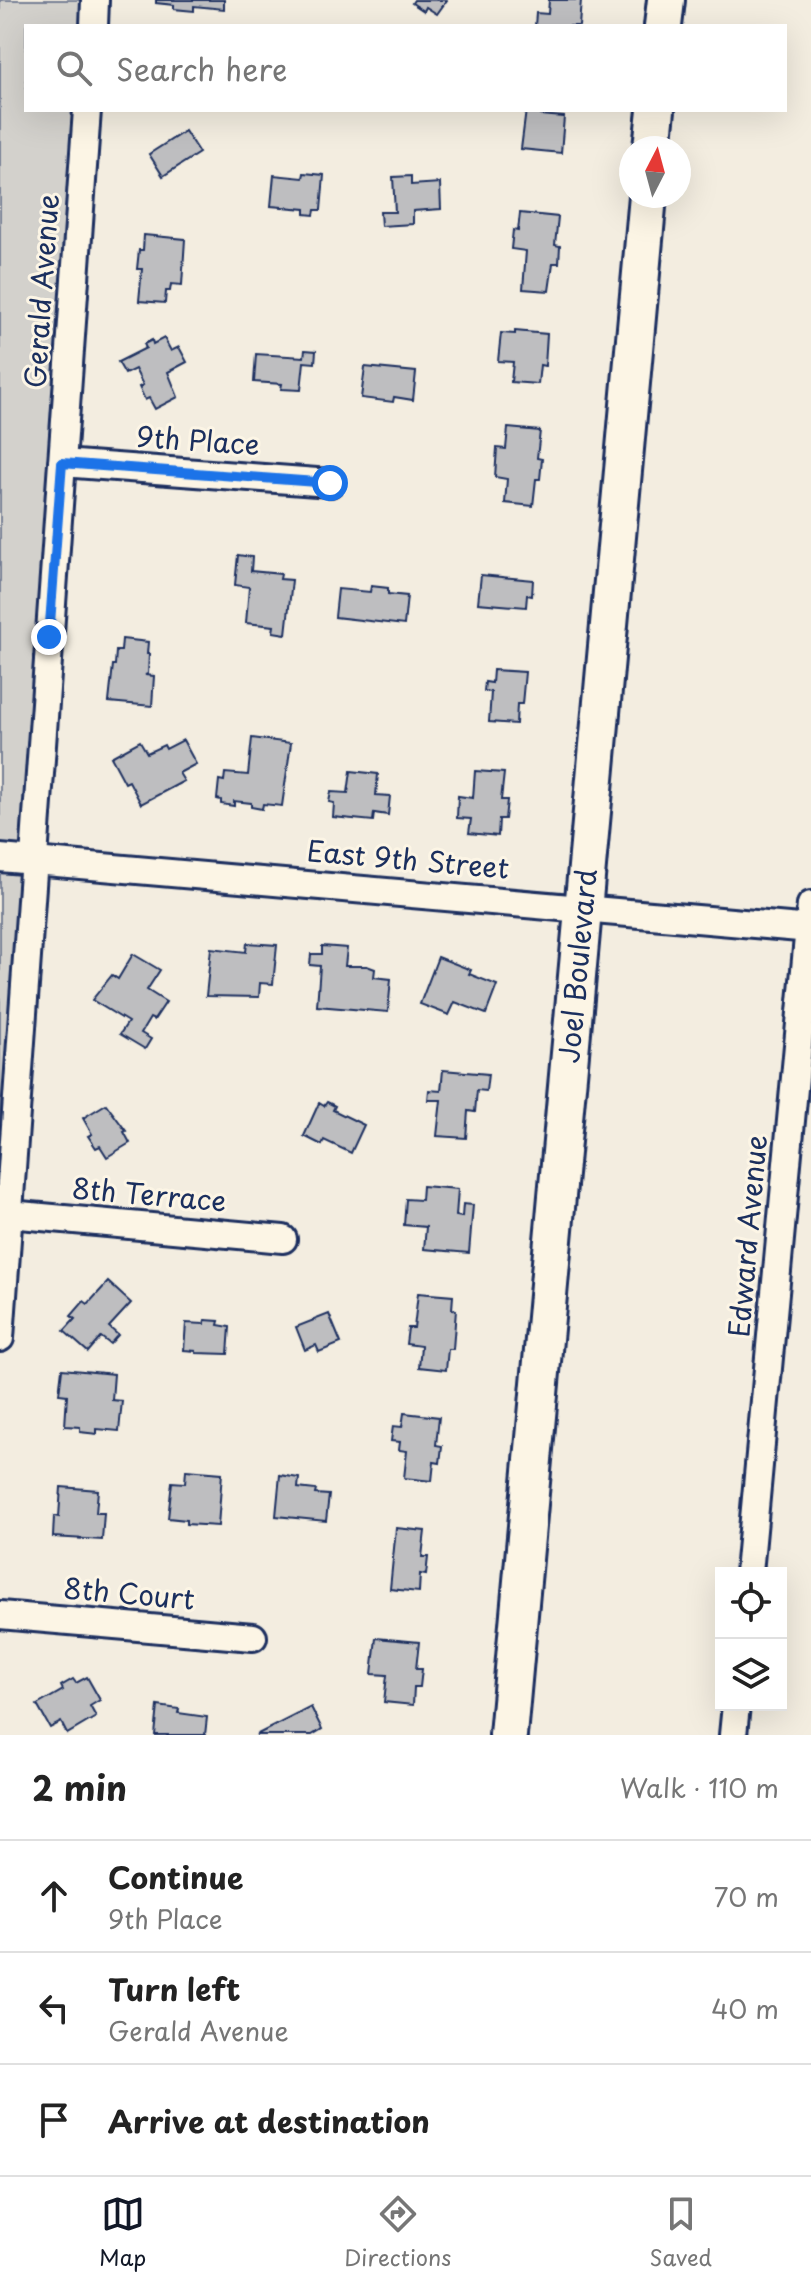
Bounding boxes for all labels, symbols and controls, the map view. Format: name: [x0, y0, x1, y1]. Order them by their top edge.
search box: [24, 24, 787, 112]
icon: search: [52, 46, 96, 90]
text: Search here: [116, 46, 288, 91]
north arrow: [619, 136, 691, 208]
street label: Gerald Avenue: [12, 192, 69, 389]
street label: 9th Place: [135, 414, 261, 465]
route start: [312, 465, 348, 501]
route end: [31, 619, 67, 655]
street label: East 9th Street: [305, 828, 511, 889]
street label: Joel Boulevard: [546, 867, 607, 1065]
street label: Edward Avenue: [716, 1133, 777, 1339]
street label: 8th Terrace: [70, 1165, 228, 1222]
street label: 8th Court: [62, 1565, 197, 1620]
map controls: [715, 1567, 787, 1711]
button: locate: [715, 1567, 787, 1639]
button: layers: [715, 1639, 787, 1711]
text: 2 min: [32, 1761, 127, 1813]
text: Walk · 110 m: [620, 1768, 779, 1807]
text: Continue: [108, 1854, 243, 1899]
icon: ahead: [32, 1874, 76, 1918]
text: 70 m: [714, 1877, 779, 1916]
text: 9th Place: [108, 1899, 223, 1938]
text: Turn left: [108, 1966, 240, 2011]
icon: left: [32, 1986, 76, 2030]
text: 40 m: [711, 1989, 779, 2028]
text: Gerald Avenue: [108, 2011, 289, 2050]
icon: arrive: [32, 2098, 76, 2142]
text: Arrive at destination: [108, 2098, 430, 2143]
tab: Map: [99, 2192, 146, 2273]
tab: Directions: [344, 2192, 451, 2273]
tab: Saved: [649, 2192, 712, 2273]

